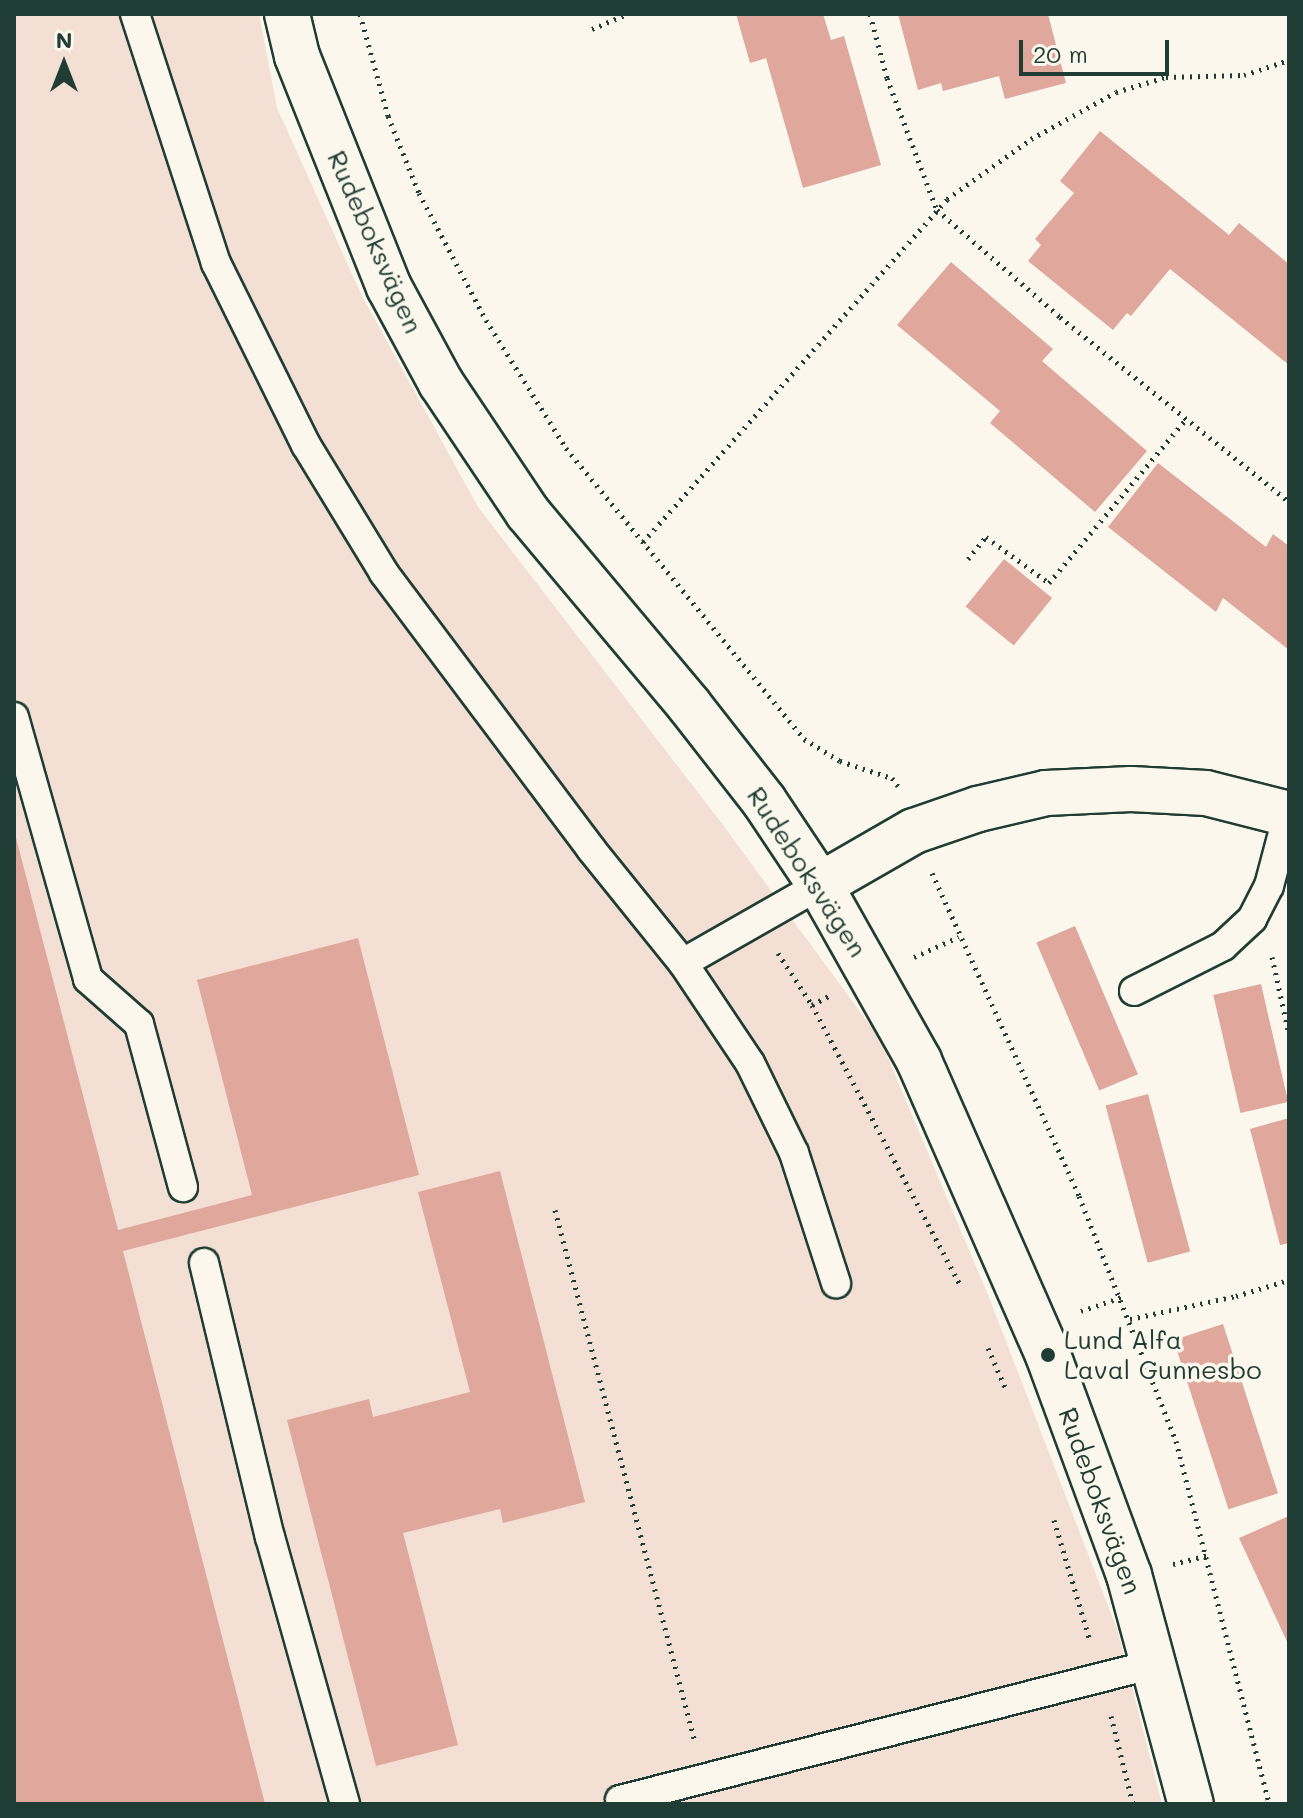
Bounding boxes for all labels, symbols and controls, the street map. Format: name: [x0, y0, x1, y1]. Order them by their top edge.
north arrow: [24, 24, 104, 104]
scale bar: [1023, 24, 1173, 74]
text: N: [56, 25, 72, 54]
text: 20 m: [1033, 38, 1088, 69]
street label: Rudeboksvägen: [321, 146, 429, 338]
street label: Rudeboksvägen: [740, 781, 874, 963]
place label: Lund Alfa Laval Gunnesbo: [1064, 1324, 1262, 1386]
marker: Lund Alfa Laval Gunnesbo: [1039, 1346, 1057, 1364]
street label: Rudeboksvägen: [1052, 1403, 1148, 1599]

